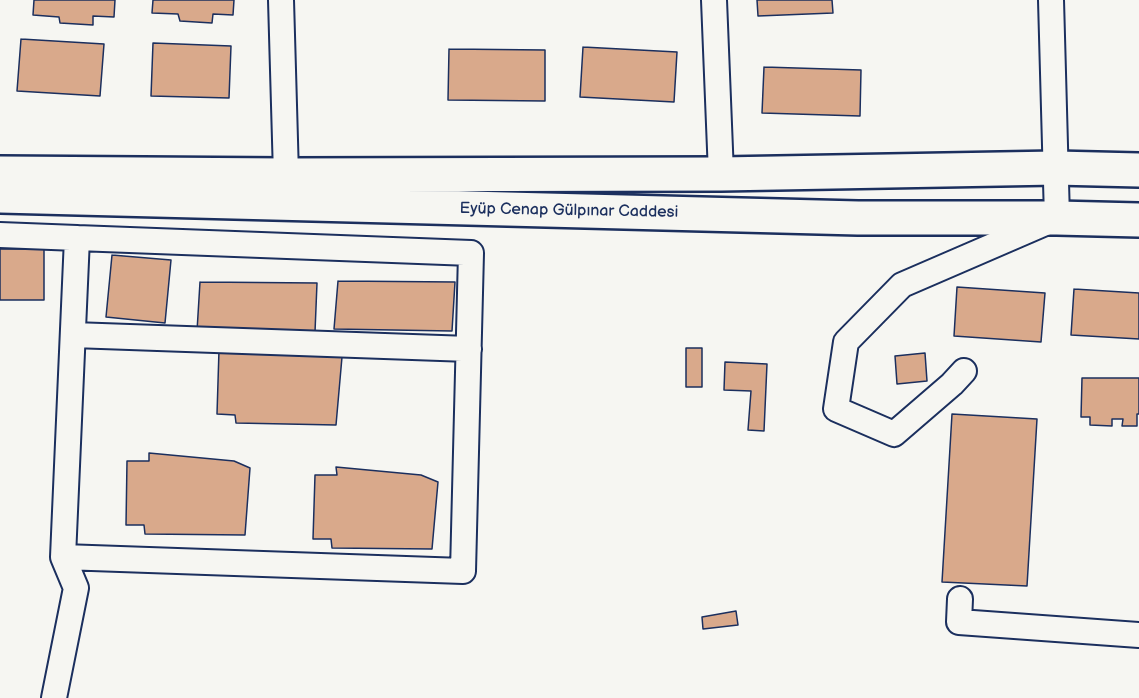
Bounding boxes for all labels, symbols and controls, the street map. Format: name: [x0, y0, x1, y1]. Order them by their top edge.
street label: Eyüp Cenap Gülpınar Caddesi: [460, 199, 678, 223]

